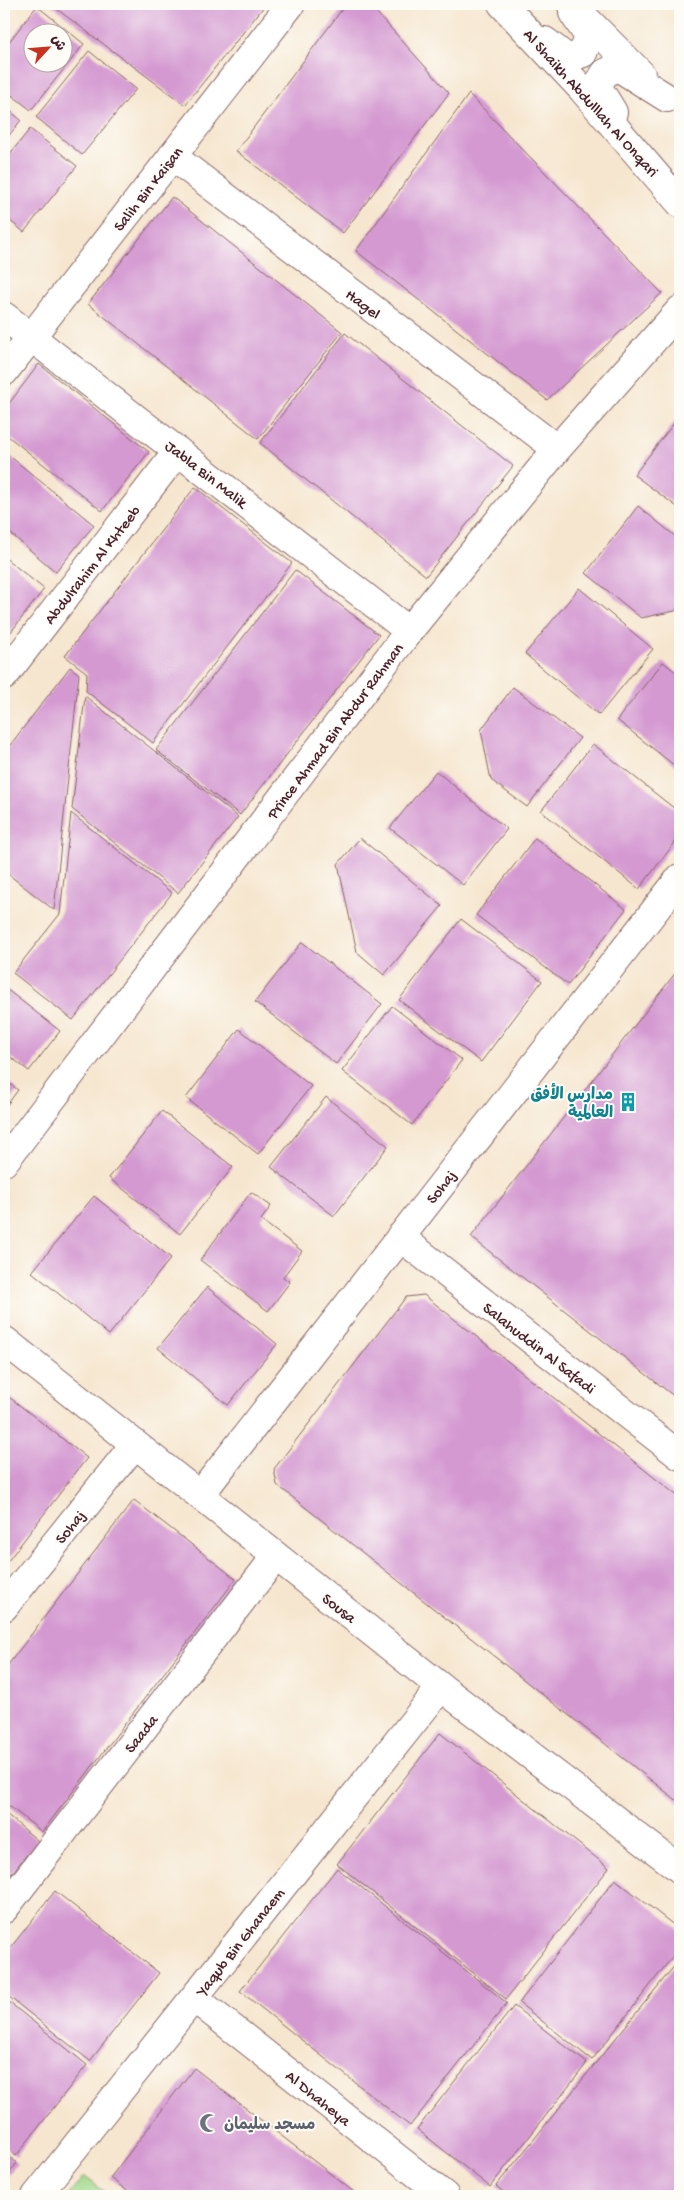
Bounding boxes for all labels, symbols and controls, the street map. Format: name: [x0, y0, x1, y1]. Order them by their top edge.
north arrow: [22, 22, 72, 72]
street label: Al Shaikh Abdulllah Al Onqari: [518, 26, 661, 182]
text: ش: [46, 33, 68, 54]
street label: Salih Bin Kaisan: [111, 144, 189, 236]
street label: Hagel: [341, 287, 383, 325]
street label: Jabla Bin Malik: [160, 438, 251, 515]
street label: Abdulrahim Al Khteeb: [41, 502, 146, 629]
street label: Prince Ahmad Bin Abdur Rahman: [264, 640, 409, 825]
place label: مدارس الأفق العالمية: [531, 1082, 613, 1124]
building icon: مدارس الأفق العالمية: [617, 1091, 639, 1113]
street label: Sohaj: [424, 1167, 462, 1209]
street label: Salahuddin Al Safadi: [478, 1300, 598, 1400]
street label: Sohaj: [52, 1508, 91, 1549]
street label: Sousa: [317, 1591, 360, 1630]
street label: Saada: [122, 1711, 164, 1758]
street label: Yaqub Bin Ghanaem: [192, 1885, 290, 2003]
street label: Al Dhaheya: [280, 2068, 354, 2132]
mosque icon: مسجد سليمان: [198, 2112, 220, 2134]
place label: مسجد سليمان: [224, 2116, 315, 2136]

